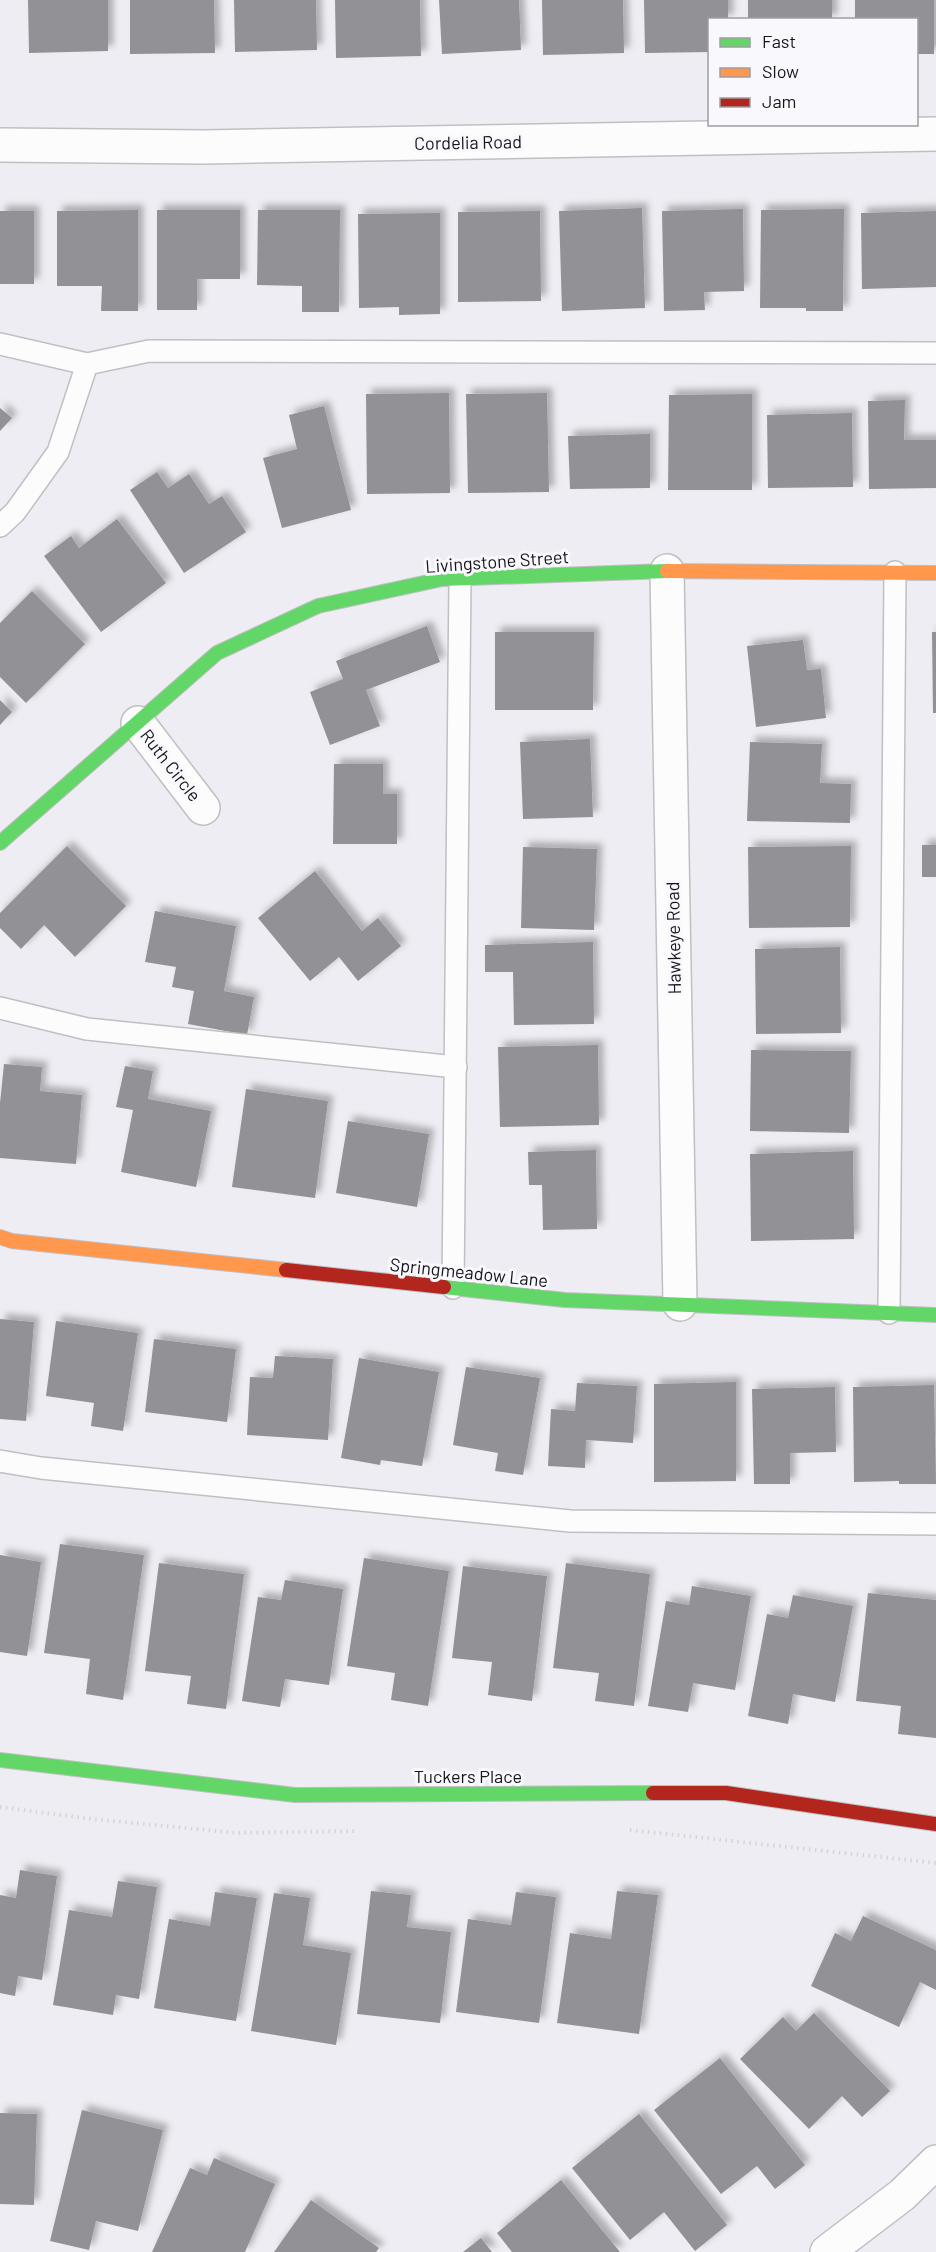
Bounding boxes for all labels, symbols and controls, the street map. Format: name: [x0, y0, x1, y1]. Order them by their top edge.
legend: [708, 18, 918, 126]
text: Fast: [762, 30, 796, 52]
text: Slow: [762, 60, 799, 82]
text: Jam: [762, 90, 796, 112]
street label: Cordelia Road: [414, 130, 522, 154]
street label: Livingstone Street: [425, 545, 569, 577]
street label: Ruth Circle: [136, 725, 206, 805]
street label: Hawkeye Road: [661, 881, 685, 995]
street label: Springmeadow Lane: [389, 1253, 549, 1291]
street label: Tuckers Place: [414, 1765, 522, 1787]

